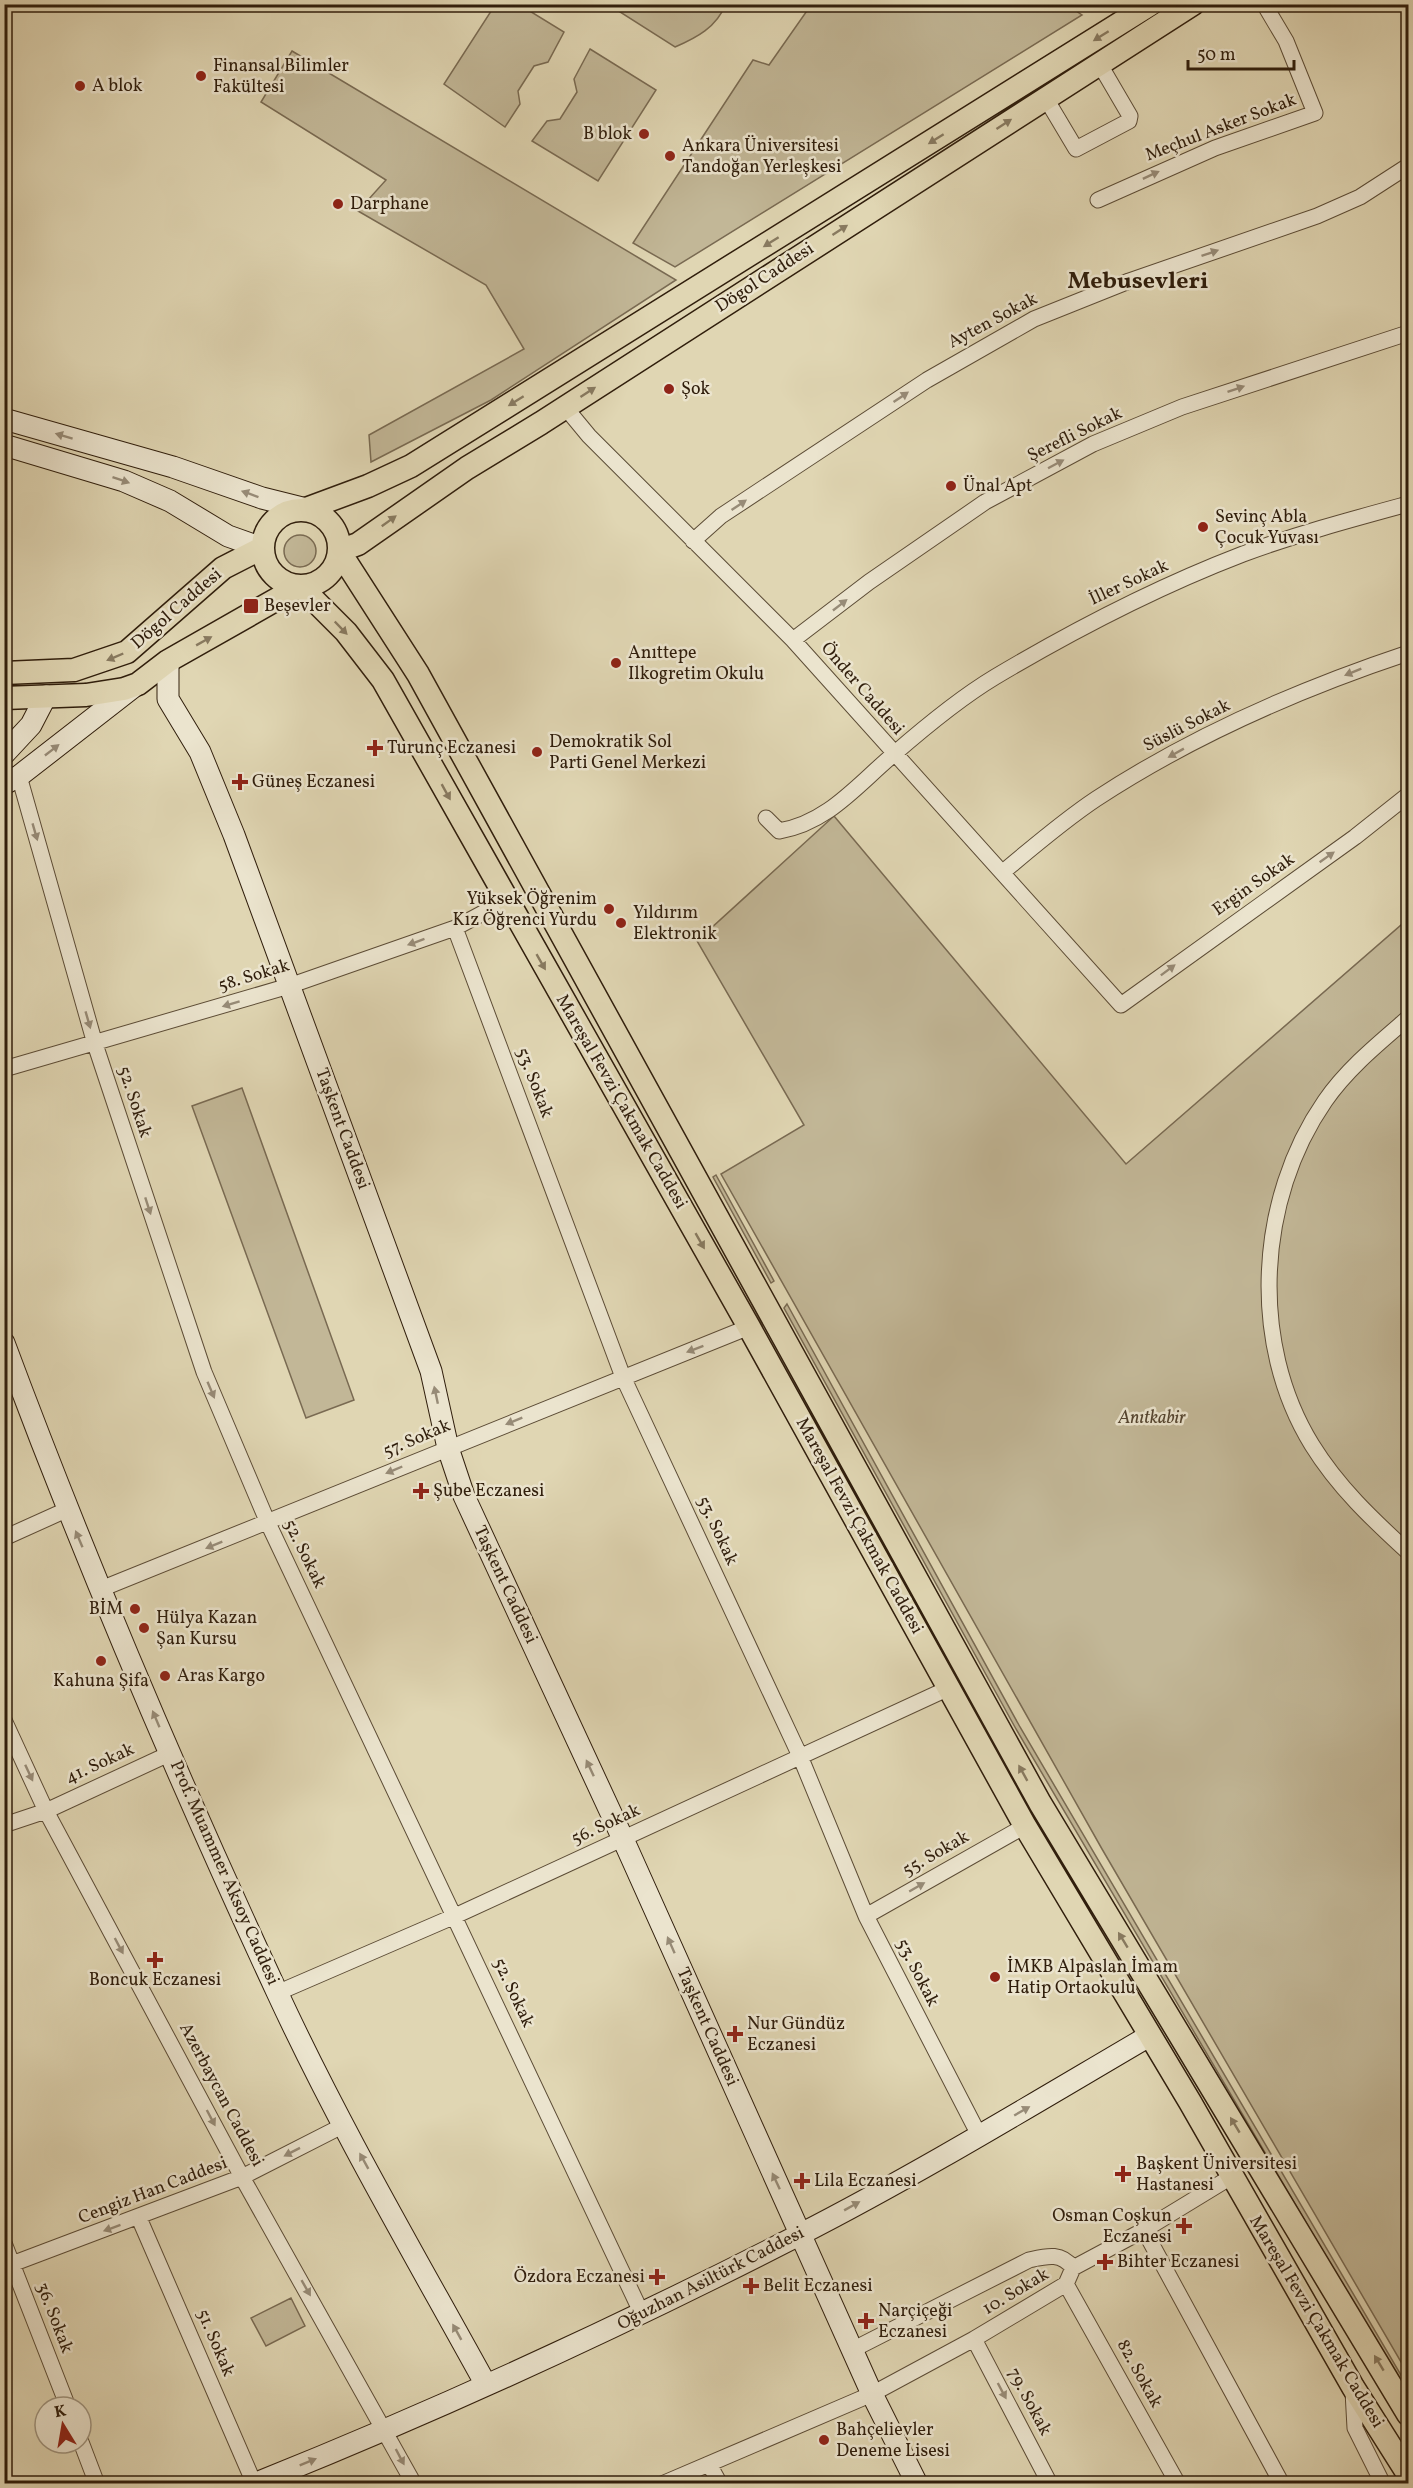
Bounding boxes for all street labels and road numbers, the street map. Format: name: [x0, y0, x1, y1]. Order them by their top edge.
street label: Meçhul Asker Sokak: [1142, 88, 1300, 168]
street label: Dögol Caddesi: [711, 237, 819, 319]
street label: Ayten Sokak: [944, 287, 1042, 355]
street label: Şerefli Sokak: [1023, 401, 1127, 469]
street label: İller Sokak: [1085, 554, 1173, 612]
street label: Dögol Caddesi: [126, 563, 228, 655]
street label: Önder Caddesi: [814, 637, 910, 741]
street label: Süslü Sokak: [1139, 693, 1235, 759]
street label: Ergin Sokak: [1208, 847, 1300, 923]
street label: 58. Sokak: [215, 953, 293, 999]
street label: Mareşal Fevzi Çakmak Caddesi: [549, 990, 693, 1214]
street label: 53. Sokak: [509, 1044, 559, 1122]
street label: 52. Sokak: [111, 1063, 157, 1141]
street label: Taşkent Caddesi: [308, 1065, 376, 1193]
street label: 57. Sokak: [379, 1413, 455, 1464]
street label: Mareşal Fevzi Çakmak Caddesi: [789, 1413, 929, 1639]
street label: 53. Sokak: [690, 1492, 744, 1570]
street label: 52. Sokak: [277, 1515, 332, 1593]
street label: Taşkent Caddesi: [467, 1522, 543, 1648]
street label: 41. Sokak: [61, 1737, 139, 1791]
street label: Prof. Muammer Aksoy Caddesi: [163, 1757, 285, 1989]
street label: 56. Sokak: [567, 1798, 645, 1852]
street label: 55. Sokak: [898, 1825, 974, 1883]
street label: 53. Sokak: [889, 1935, 945, 2012]
street label: 52. Sokak: [486, 1954, 540, 2032]
street label: Taşkent Caddesi: [670, 1964, 744, 2090]
street label: Azerbaycan Caddesi: [172, 2019, 270, 2171]
street label: Cengiz Han Caddesi: [75, 2151, 231, 2231]
street label: Mareşal Fevzi Çakmak Caddesi: [1242, 2211, 1390, 2433]
street label: Oğuzhan Asiltürk Caddesi: [613, 2221, 809, 2337]
street label: 10. Sokak: [978, 2262, 1054, 2322]
street label: 36. Sokak: [29, 2279, 79, 2357]
street label: 51. Sokak: [190, 2305, 241, 2381]
street label: 82. Sokak: [1110, 2335, 1168, 2413]
street label: 79. Sokak: [1001, 2364, 1057, 2441]

